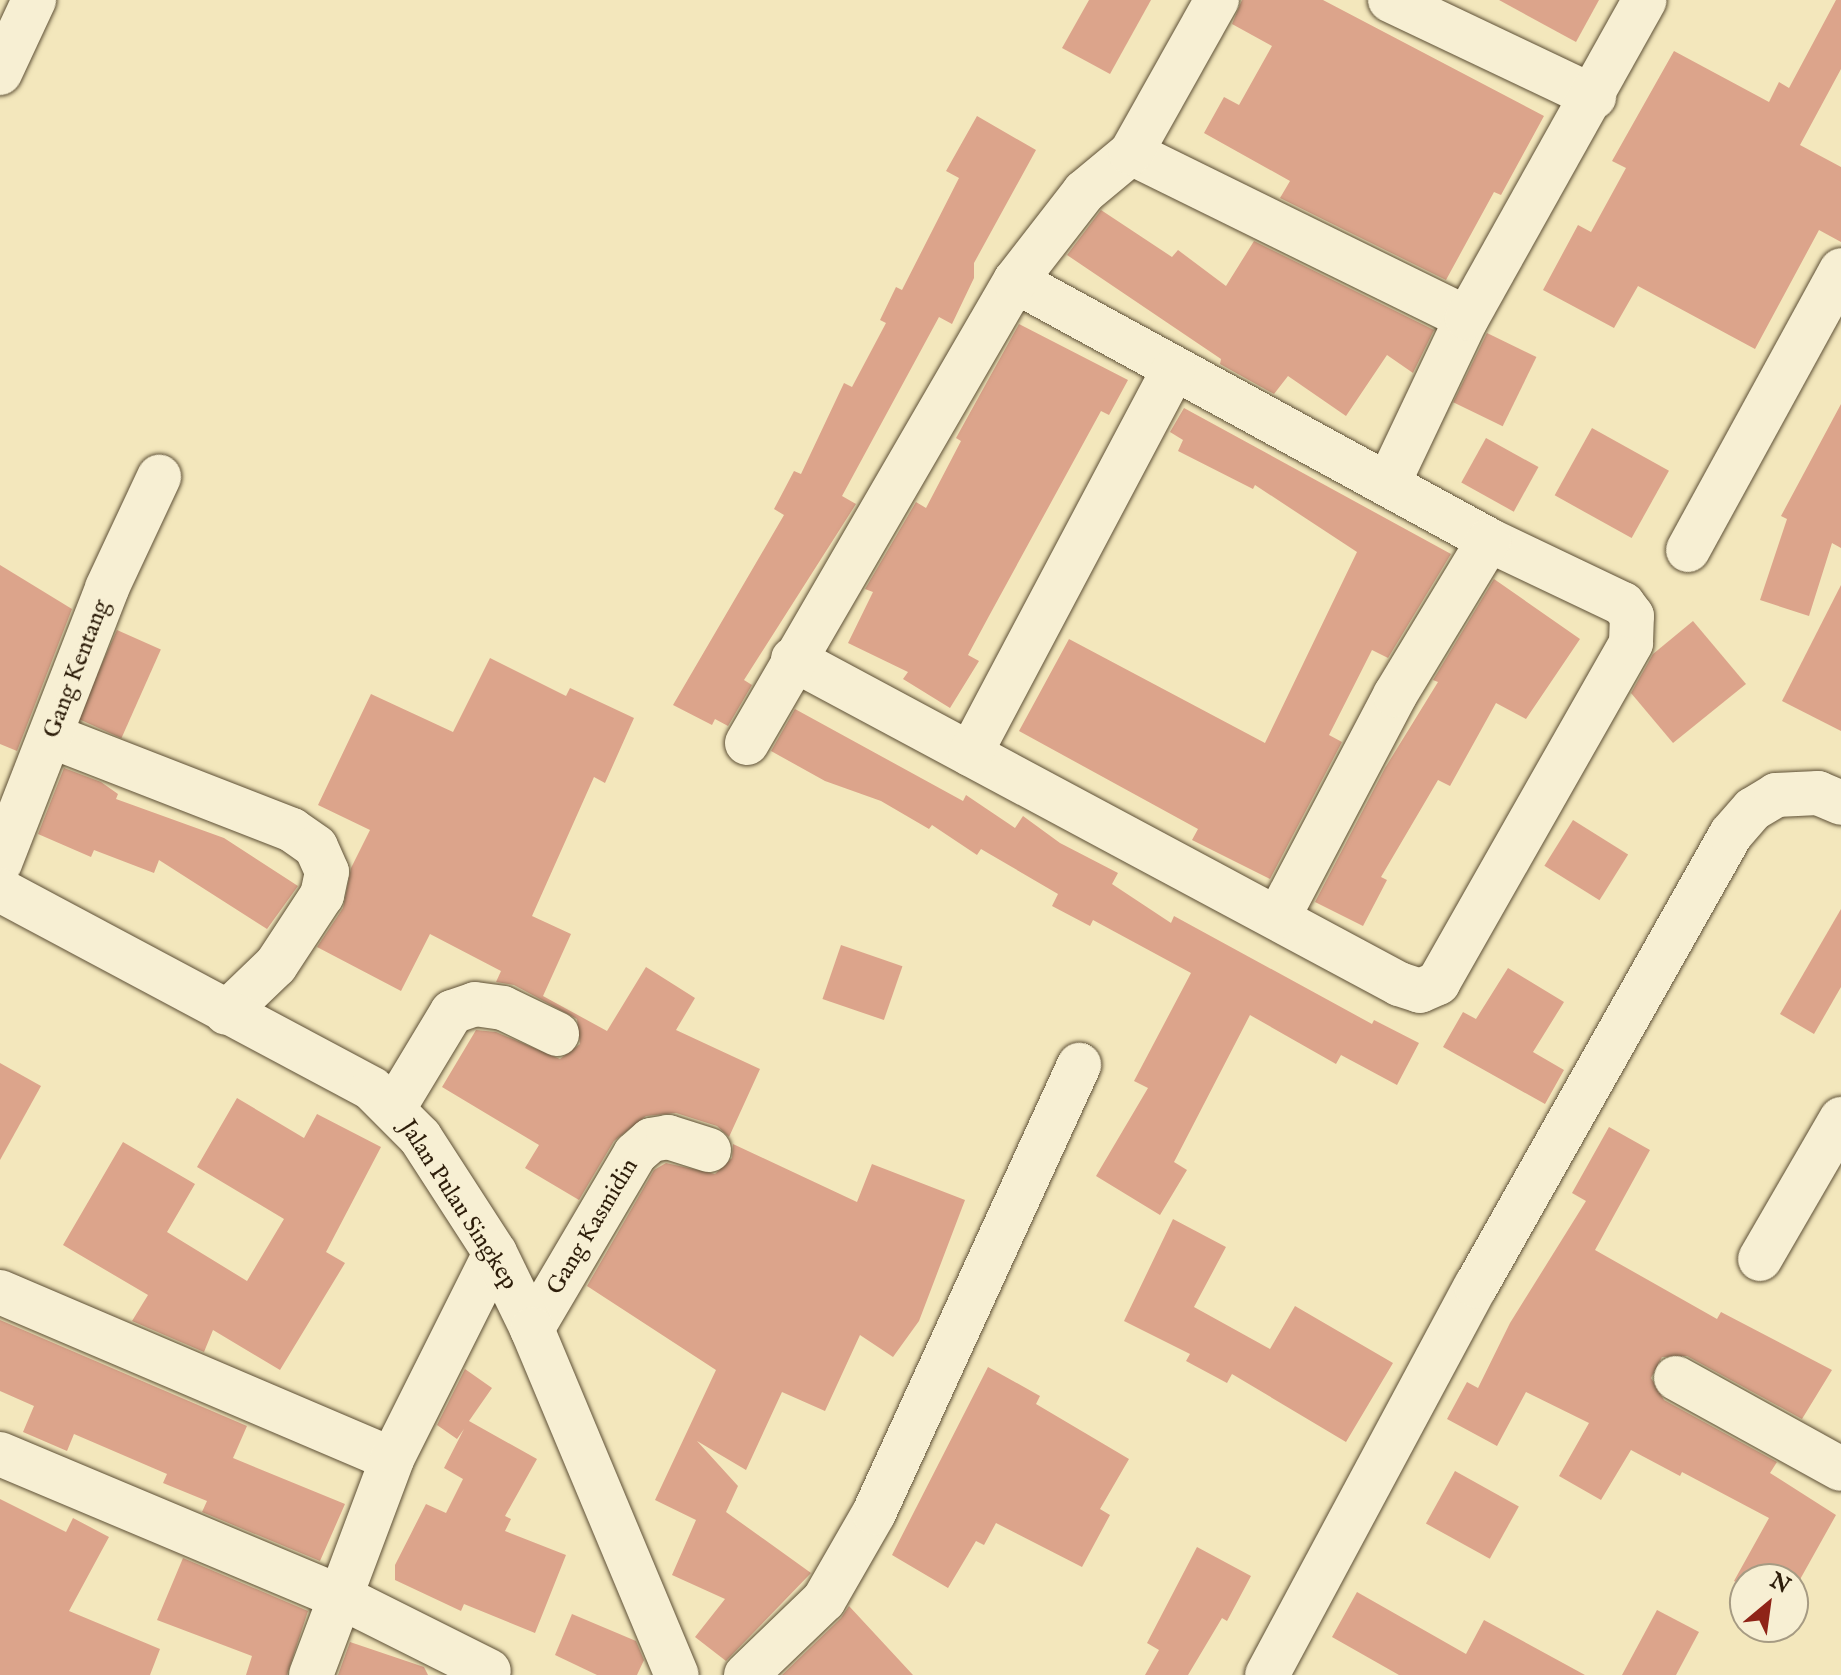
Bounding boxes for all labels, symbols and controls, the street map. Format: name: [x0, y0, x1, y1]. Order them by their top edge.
street label: Gang Kentang: [37, 596, 117, 742]
street label: Jalan Pulau Singkep: [392, 1115, 524, 1295]
street label: Gang Kasmidin: [541, 1154, 645, 1300]
north arrow: [1729, 1563, 1809, 1643]
text: N: [1765, 1567, 1795, 1601]

